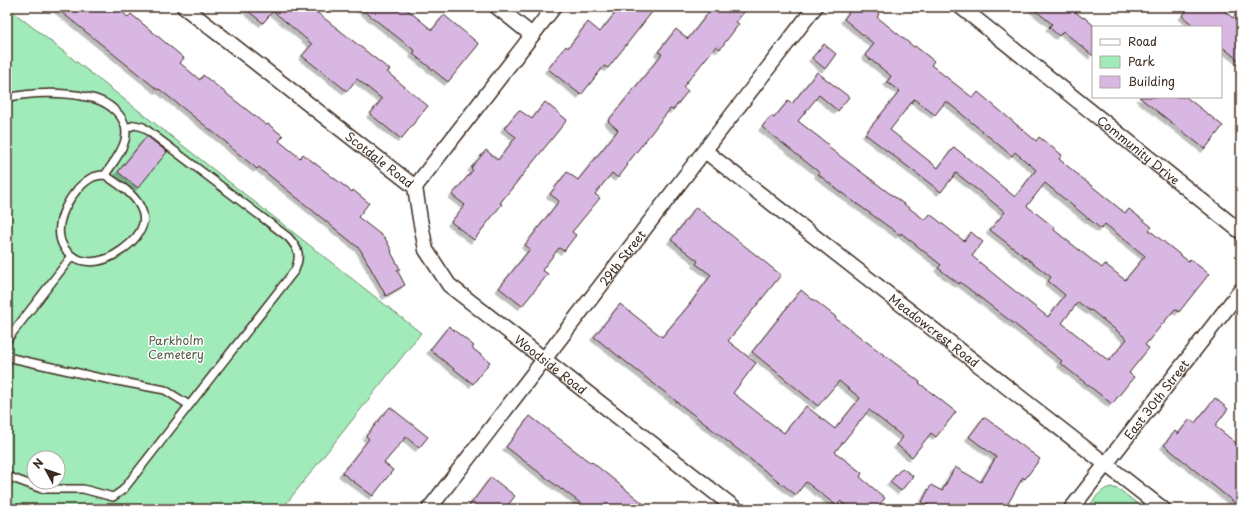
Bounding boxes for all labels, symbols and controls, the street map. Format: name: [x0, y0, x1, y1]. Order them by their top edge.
legend: [1092, 26, 1222, 98]
text: Road: [1128, 32, 1157, 50]
text: Park: [1128, 52, 1155, 70]
text: Building: [1128, 72, 1175, 90]
street label: Community Drive: [1094, 111, 1184, 189]
street label: Scotdale Road: [342, 127, 418, 192]
street label: 29th Street: [595, 226, 650, 289]
street label: Meadowcrest Road: [885, 289, 983, 371]
park label: Parkholm Cemetery: [148, 331, 204, 363]
street label: Woodside Road: [511, 331, 591, 398]
street label: East 30th Street: [1119, 355, 1193, 443]
north arrow: [26, 450, 66, 490]
text: N: [29, 454, 47, 472]

